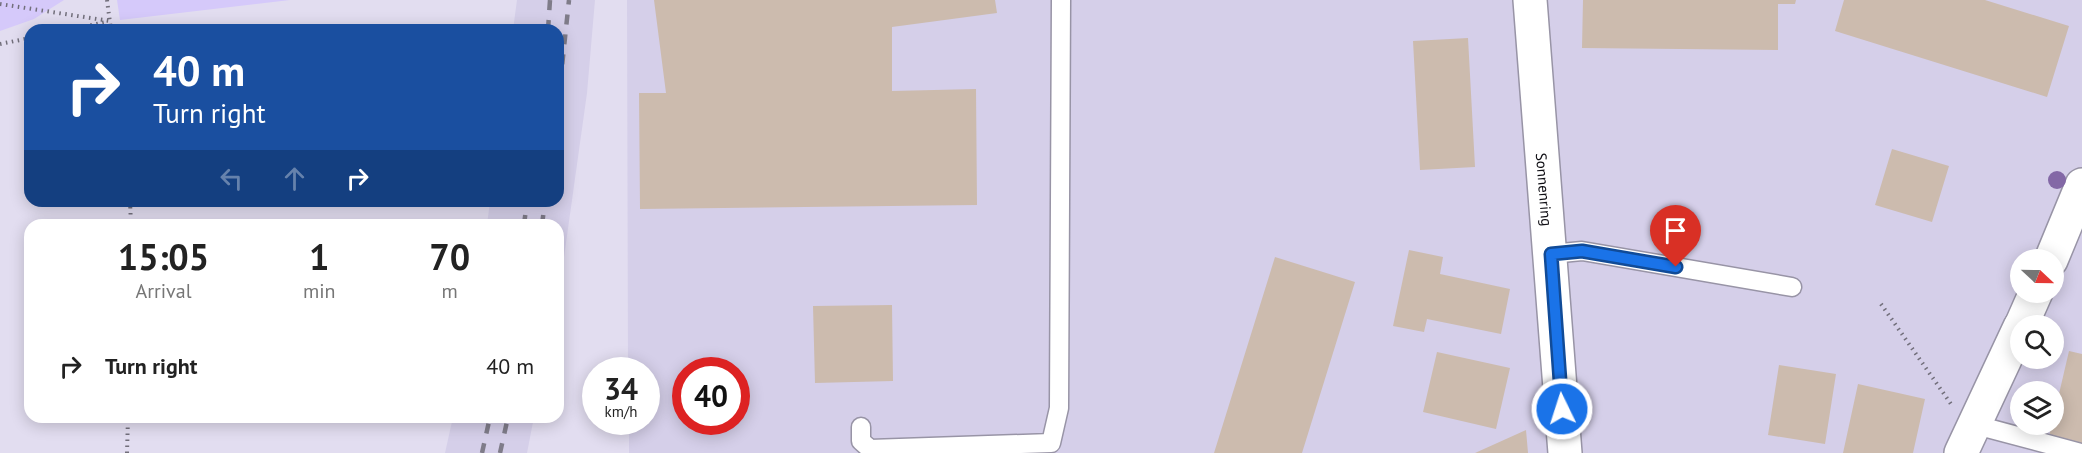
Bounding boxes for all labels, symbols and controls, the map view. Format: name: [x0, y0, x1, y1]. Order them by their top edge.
text: 40 m: [153, 43, 245, 98]
icon: right: [54, 48, 132, 126]
text: Turn right: [153, 96, 266, 130]
street label: Sonnenring: [1532, 152, 1557, 227]
icon: left: [215, 162, 248, 195]
icon: ahead: [278, 162, 311, 195]
icon: right: [341, 162, 374, 195]
pin: [1650, 205, 1701, 267]
icon: arrive: [1659, 214, 1692, 247]
text: 15:05: [118, 233, 209, 280]
text: 1: [309, 233, 329, 280]
text: 70: [429, 233, 470, 280]
north arrow: [2010, 249, 2064, 303]
map controls: [2010, 249, 2064, 435]
text: Arrival: [135, 278, 192, 304]
text: min: [303, 278, 336, 304]
text: m: [442, 278, 458, 304]
button: search: [2010, 315, 2064, 369]
icon: right: [54, 350, 87, 383]
text: Turn right: [105, 352, 197, 380]
text: 40 m: [486, 352, 534, 380]
speed limit sign: 40: [672, 357, 750, 435]
text: 34: [604, 369, 638, 408]
position arrow: [1530, 377, 1594, 441]
button: layers: [2010, 381, 2064, 435]
text: km/h: [605, 402, 637, 421]

